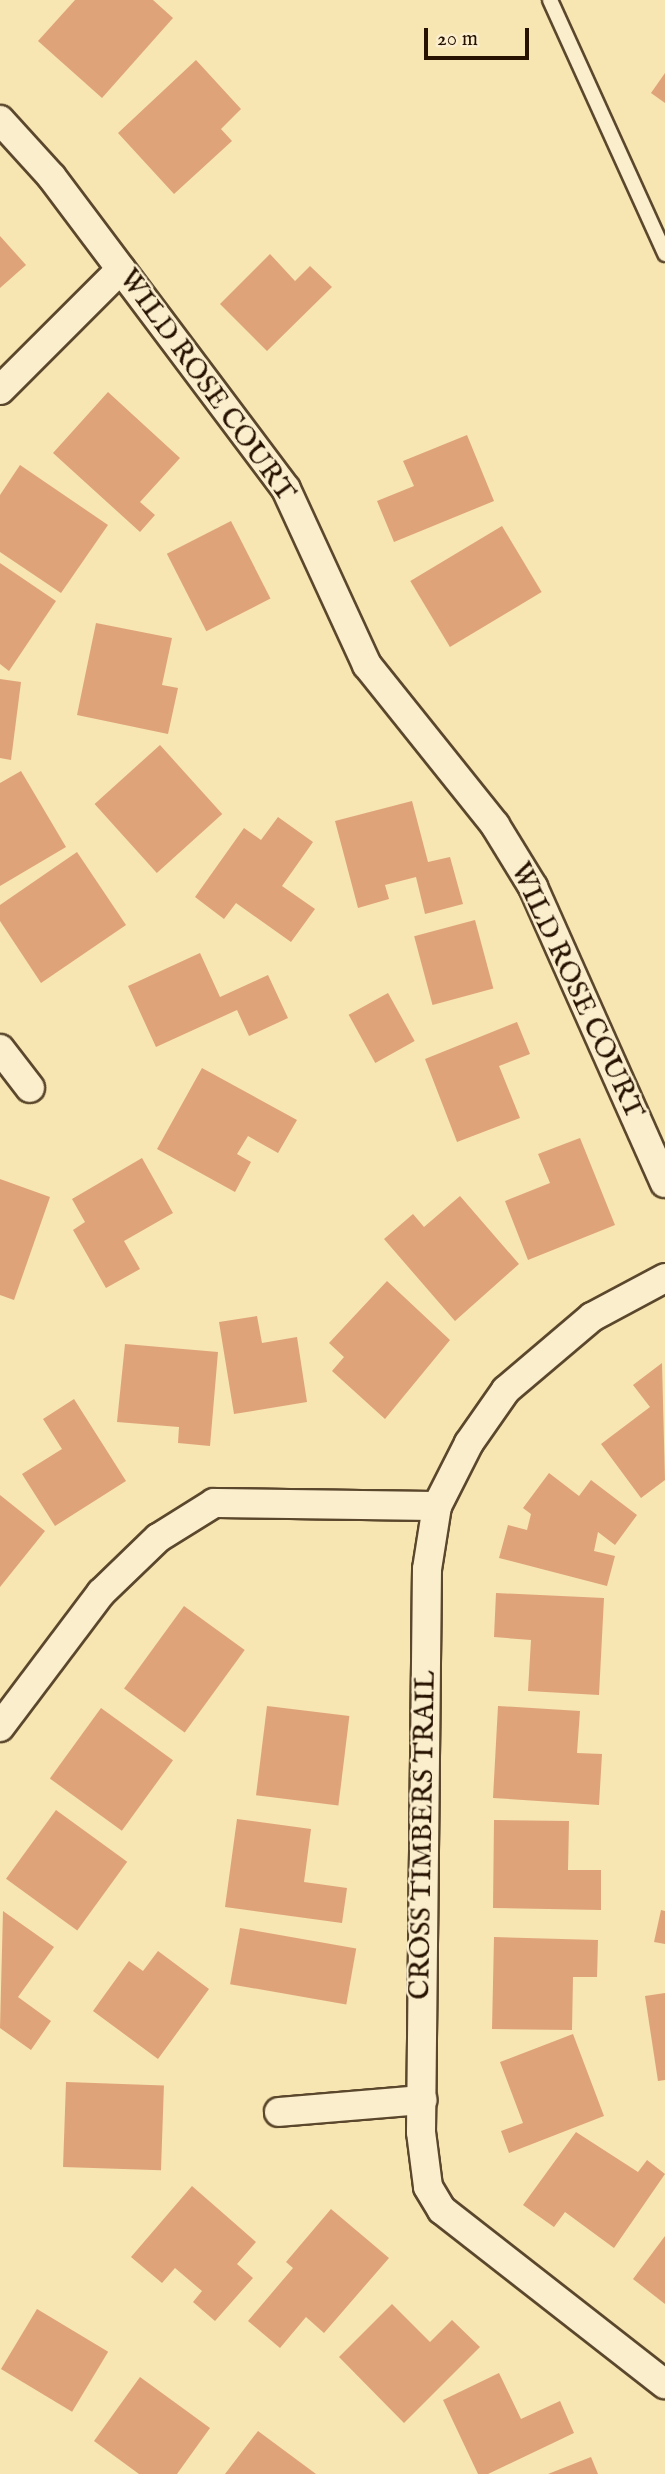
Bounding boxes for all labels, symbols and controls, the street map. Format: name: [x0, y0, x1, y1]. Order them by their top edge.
scale bar: [427, 14, 532, 58]
text: 20 m: [437, 26, 478, 53]
street label: WILD ROSE COURT: [110, 263, 302, 509]
street label: WILD ROSE COURT: [502, 858, 650, 1124]
street label: CROSS TIMBERS TRAIL: [404, 1670, 444, 2000]

